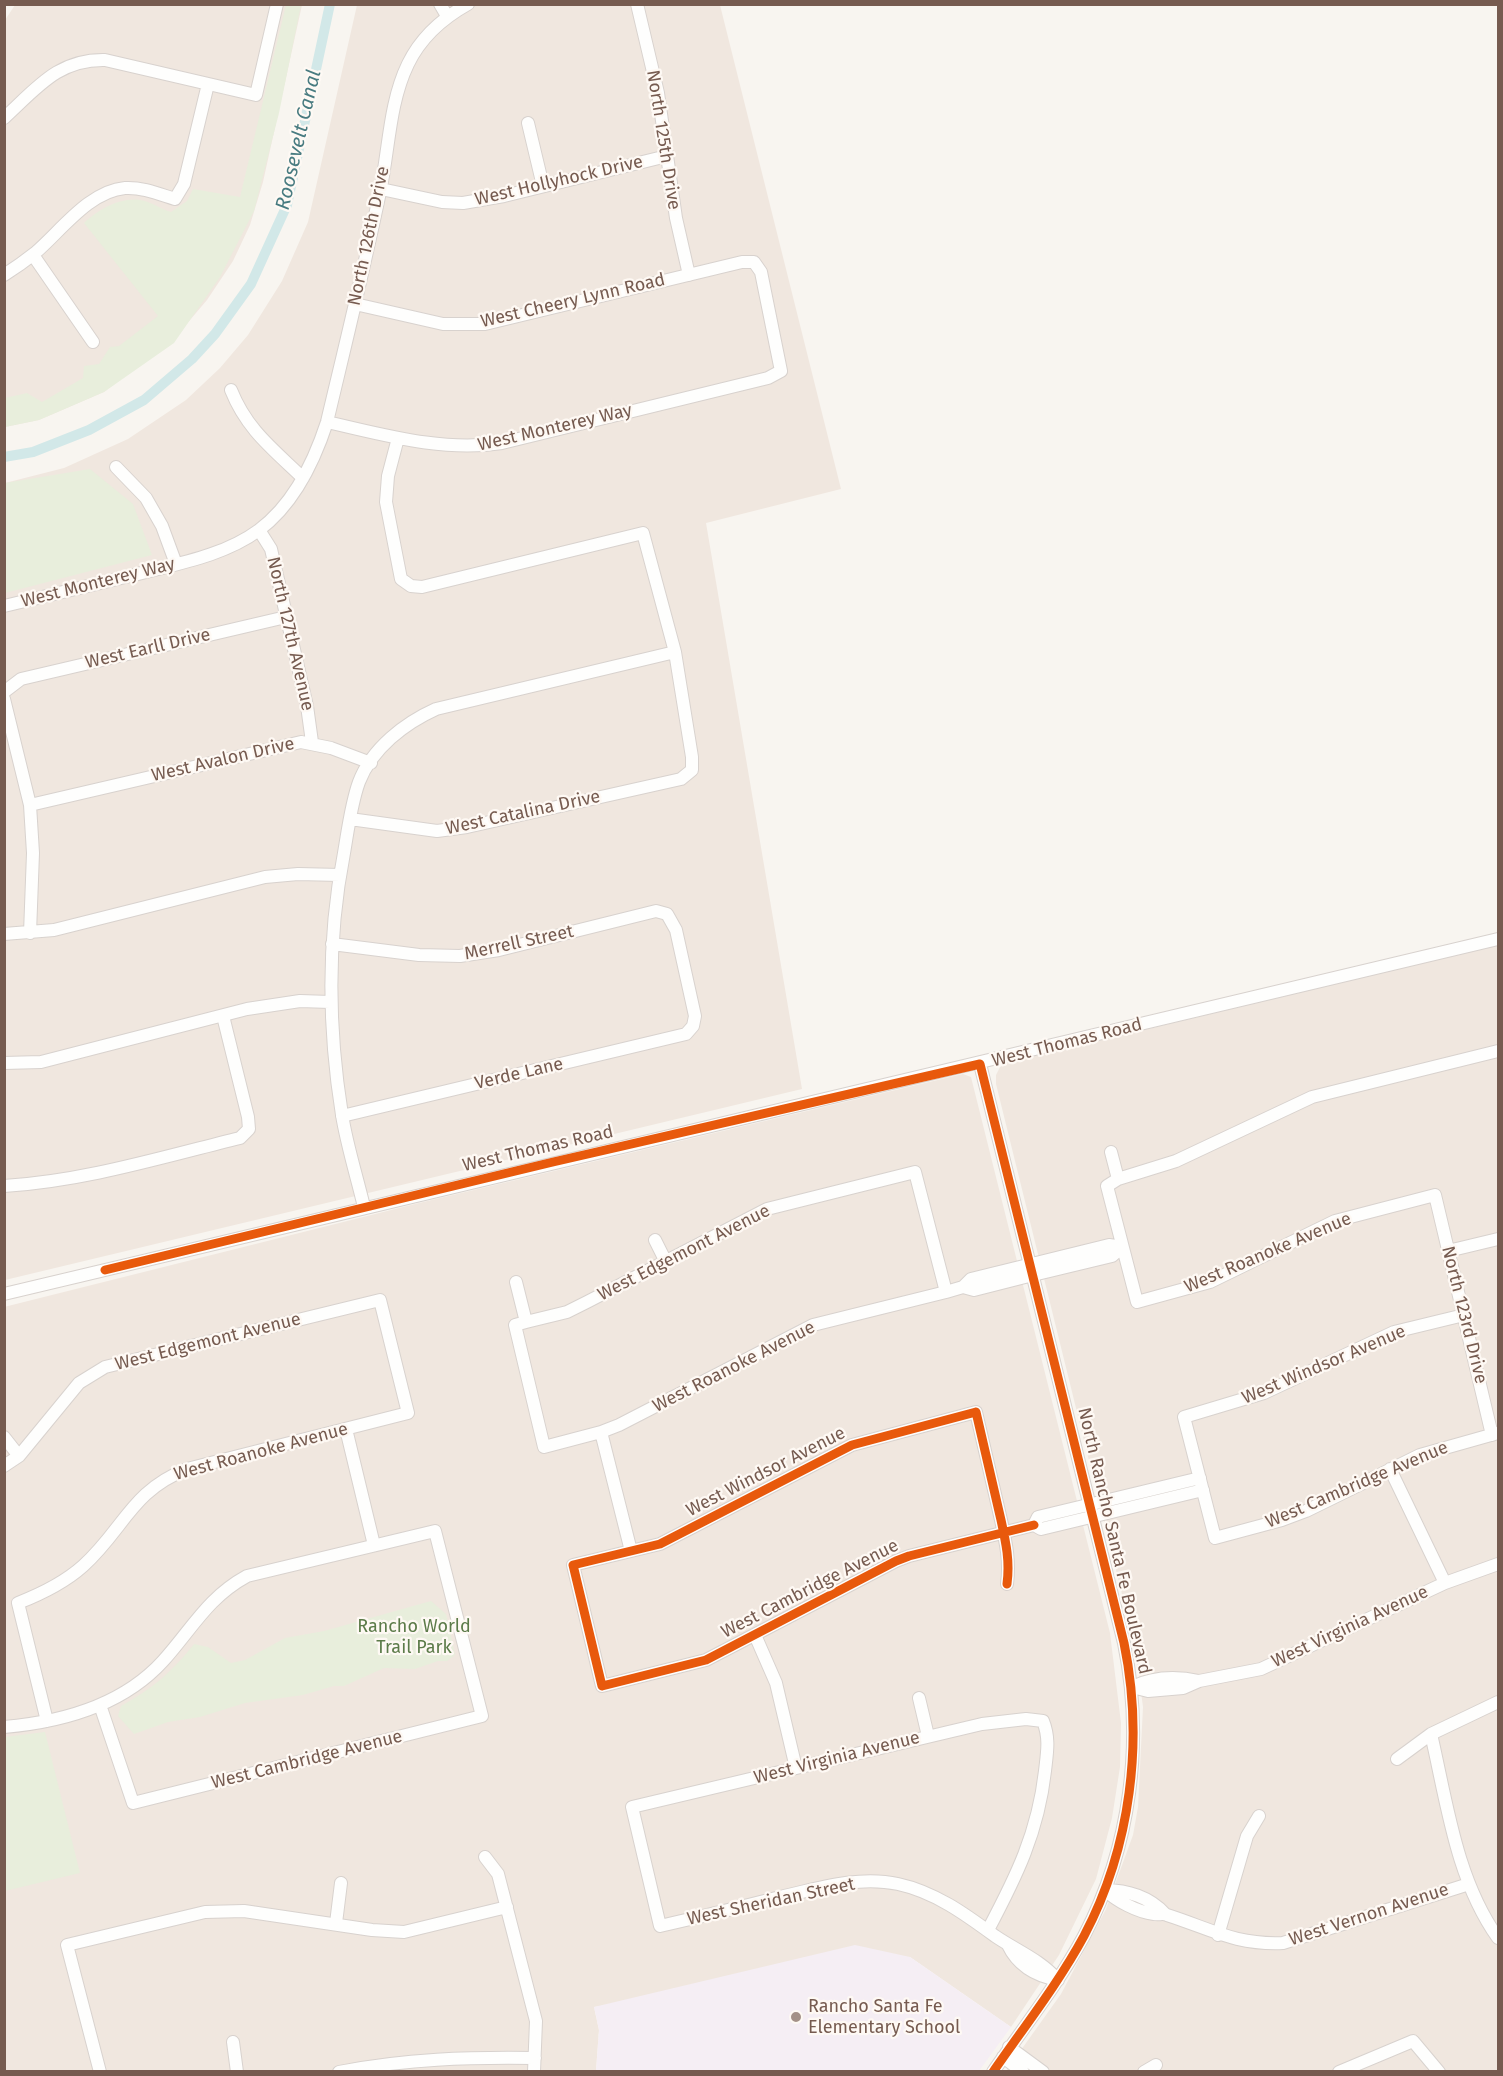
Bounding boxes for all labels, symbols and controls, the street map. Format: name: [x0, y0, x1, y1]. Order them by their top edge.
water label: Roosevelt Canal: [271, 68, 327, 212]
street label: North 125th Drive: [641, 69, 685, 211]
street label: West Hollyhock Drive: [473, 151, 645, 211]
street label: North 126th Drive: [344, 164, 394, 308]
street label: West Cheery Lynn Road: [479, 269, 667, 333]
street label: West Monterey Way: [476, 400, 634, 456]
street label: West Monterey Way: [19, 553, 177, 613]
street label: North 127th Avenue: [262, 555, 318, 713]
street label: West Earll Drive: [83, 624, 213, 674]
street label: West Avalon Drive: [149, 733, 297, 787]
street label: West Catalina Drive: [444, 786, 602, 840]
street label: Merrell Street: [462, 921, 576, 965]
street label: West Thomas Road: [990, 1014, 1144, 1072]
street label: Verde Lane: [473, 1053, 565, 1095]
street label: West Thomas Road: [460, 1121, 616, 1177]
street label: West Edgemont Avenue: [594, 1200, 774, 1306]
street label: West Roanoke Avenue: [1181, 1208, 1355, 1298]
street label: North 123rd Drive: [1436, 1244, 1492, 1386]
street label: West Edgemont Avenue: [113, 1308, 303, 1376]
street label: West Roanoke Avenue: [649, 1317, 819, 1417]
street label: West Windsor Avenue: [1239, 1321, 1409, 1409]
street label: North Rancho Santa Fe Boulevard: [1073, 1405, 1155, 1677]
street label: West Roanoke Avenue: [172, 1418, 350, 1486]
street label: West Windsor Avenue: [683, 1422, 849, 1522]
street label: West Cambridge Avenue: [1262, 1437, 1452, 1533]
street label: West Cambridge Avenue: [718, 1535, 902, 1643]
street label: West Virginia Avenue: [1268, 1581, 1432, 1673]
park label: Rancho World Trail Park: [357, 1616, 471, 1658]
street label: West Cambridge Avenue: [209, 1726, 405, 1794]
street label: West Virginia Avenue: [752, 1727, 922, 1789]
street label: West Sheridan Street: [685, 1874, 857, 1930]
street label: West Vernon Avenue: [1286, 1879, 1452, 1951]
place label: Rancho Santa Fe Elementary School: [808, 1996, 960, 2038]
marker: Rancho Santa Fe Elementary School: [789, 2010, 803, 2024]

